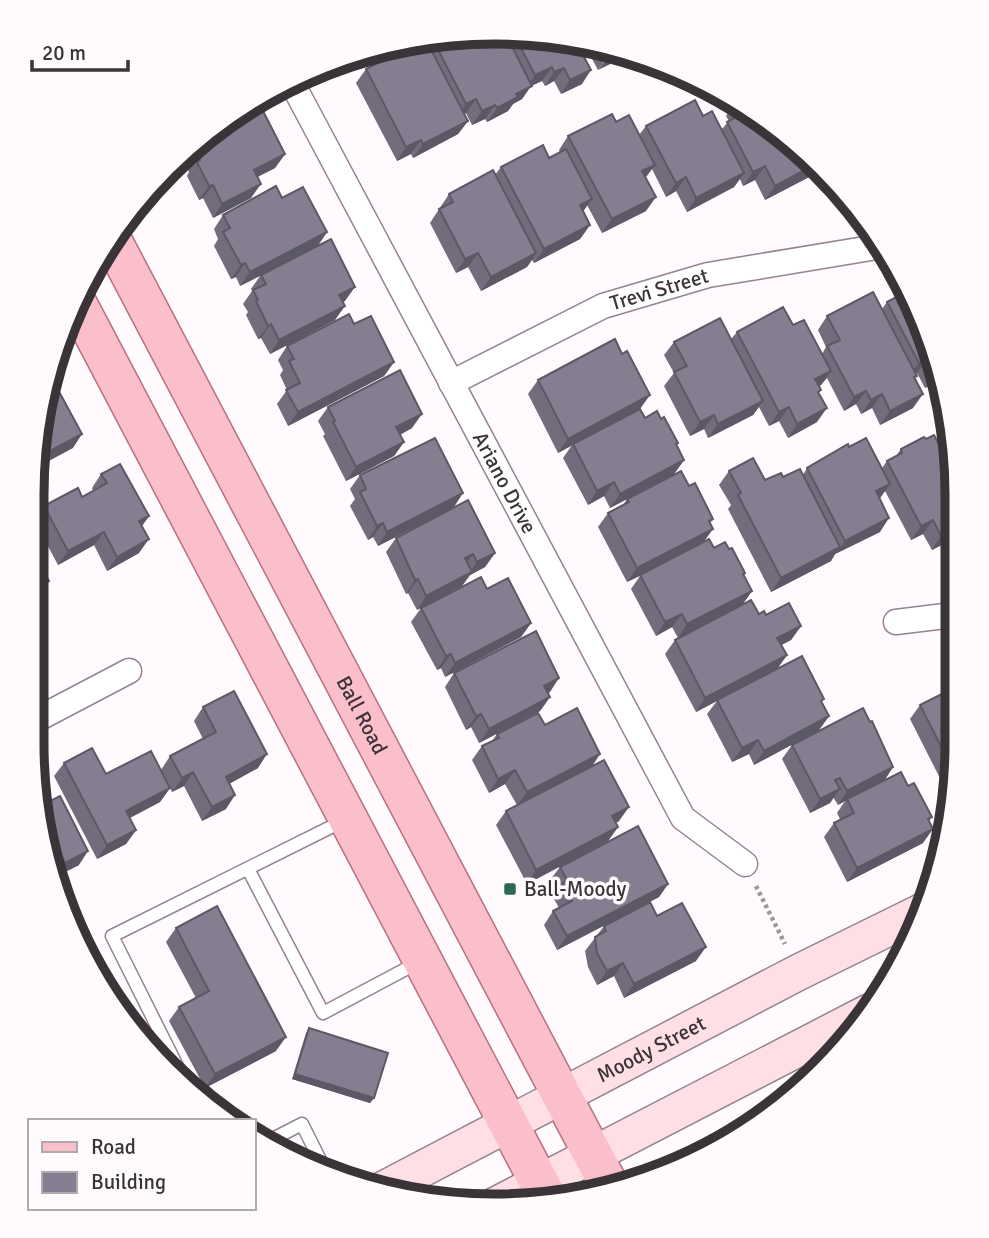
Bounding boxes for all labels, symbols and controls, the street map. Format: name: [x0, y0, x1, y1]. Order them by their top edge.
scale bar: [32, 28, 128, 72]
text: 20 m: [42, 40, 86, 66]
street label: Trevi Street: [607, 263, 711, 316]
street label: Ariano Drive: [467, 427, 542, 538]
street label: Ball Road: [331, 671, 393, 759]
place label: Ball-Moody: [524, 876, 627, 902]
marker: Ball-Moody: [502, 881, 518, 897]
street label: Moody Street: [592, 1010, 710, 1088]
legend: [28, 1119, 256, 1210]
text: Road: [91, 1134, 136, 1160]
text: Building: [91, 1169, 166, 1195]

